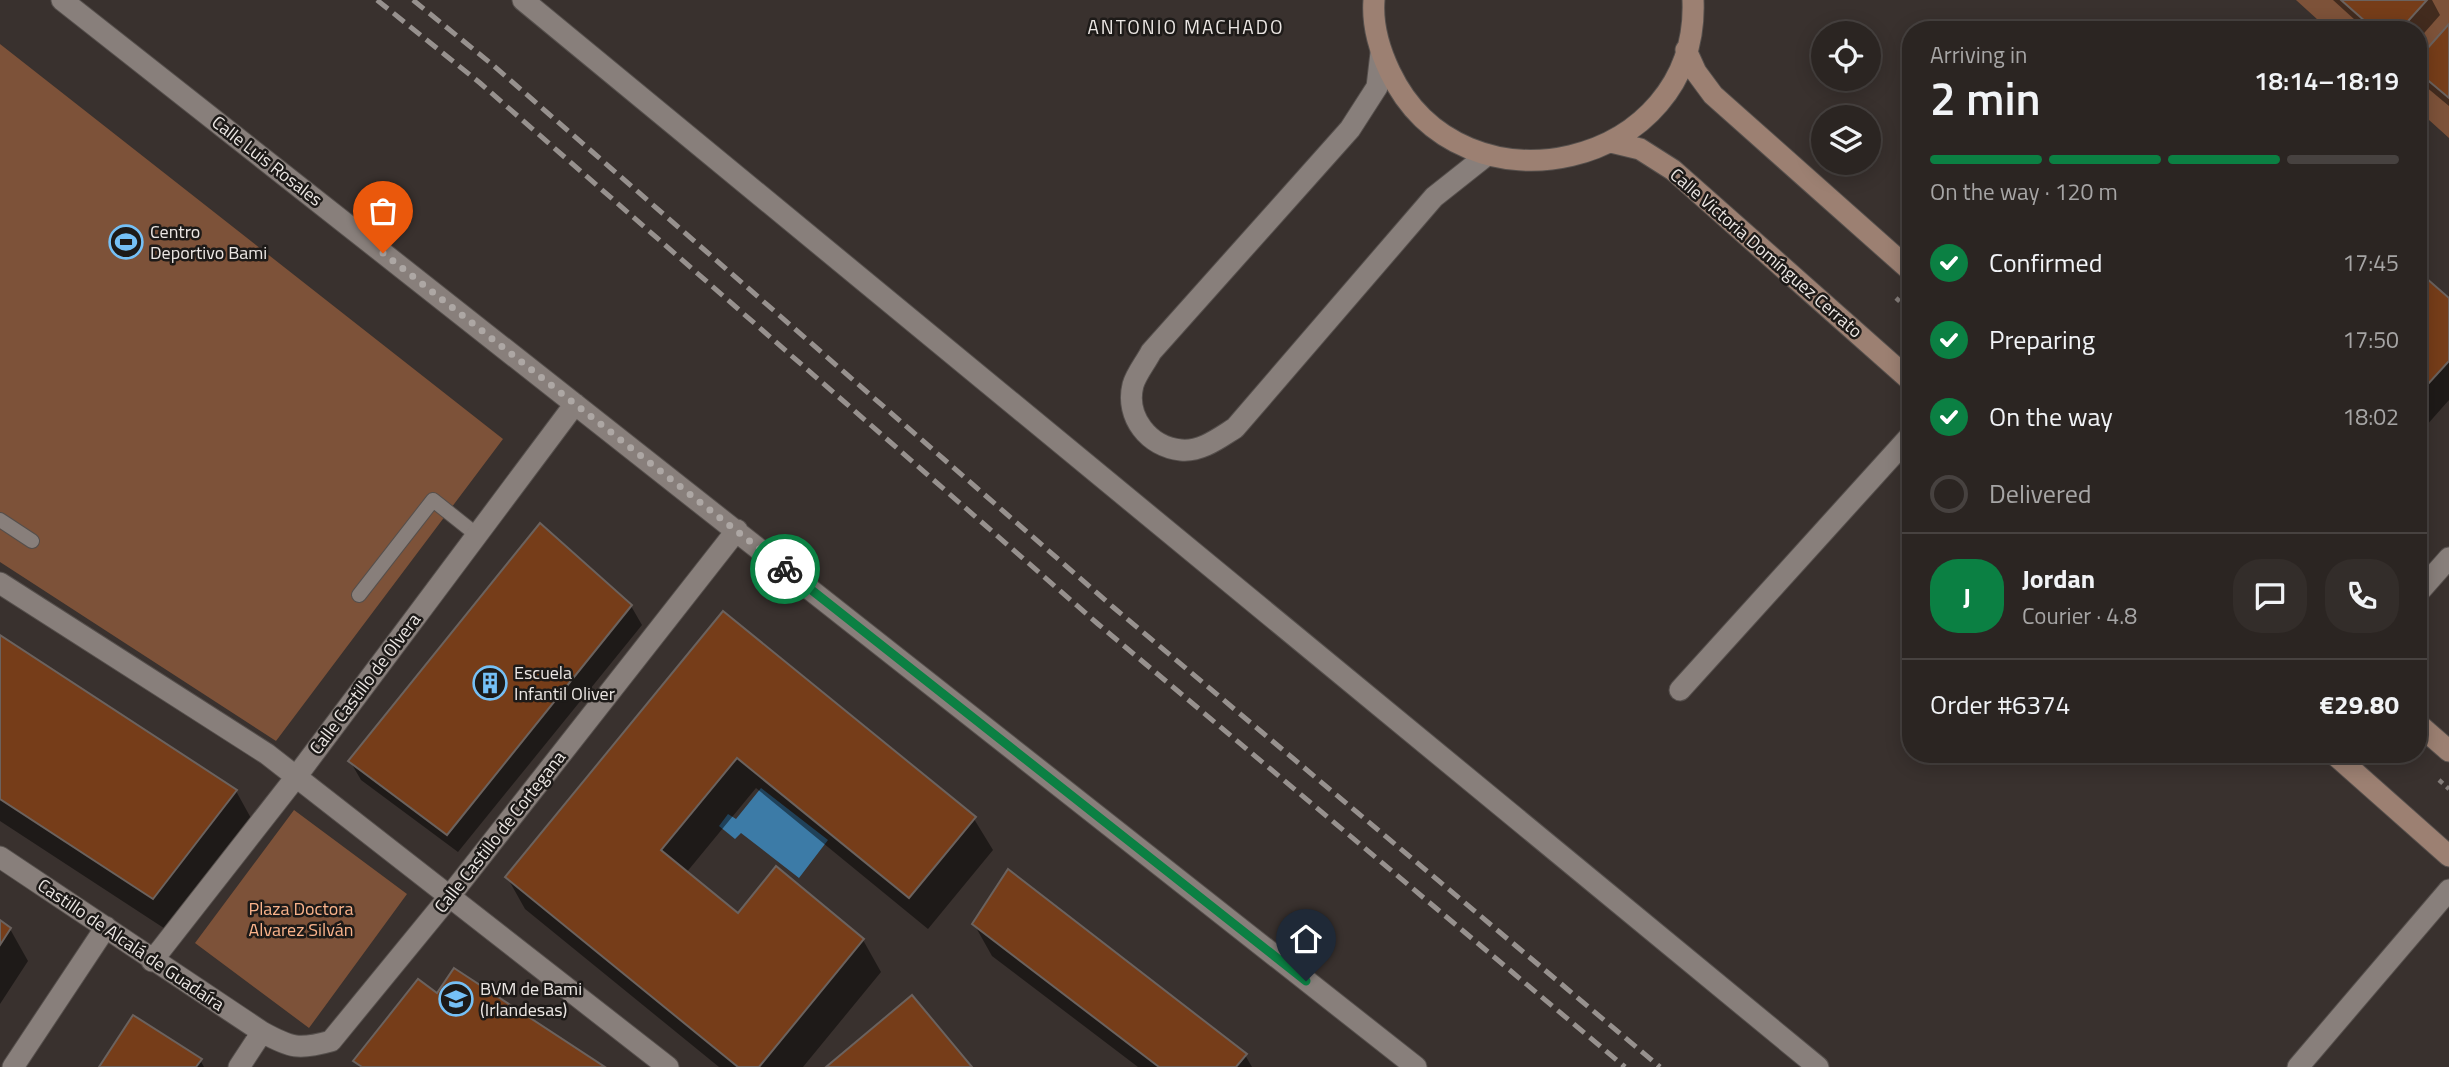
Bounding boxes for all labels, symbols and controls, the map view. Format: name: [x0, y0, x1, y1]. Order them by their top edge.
district label: ANTONIO MACHADO: [1088, 12, 1284, 41]
map controls: [1811, 21, 1881, 175]
button: locate: [1811, 21, 1881, 91]
text: Arriving in: [1930, 37, 2027, 72]
text: 18:14–18:19: [2254, 61, 2399, 100]
text: 2 min: [1930, 63, 2041, 133]
button: layers: [1811, 105, 1881, 175]
street label: Calle Luis Rosales: [206, 109, 328, 212]
street label: Calle Victoria Domínguez Cerrato: [1664, 161, 1868, 344]
text: On the way · 120 m: [1930, 174, 2118, 209]
pin: [353, 181, 413, 253]
icon: bag: [364, 192, 402, 230]
place label: Centro Deportivo Bami: [150, 218, 267, 266]
sports icon: Centro Deportivo Bami: [107, 223, 145, 261]
text: Confirmed: [1989, 243, 2103, 282]
icon: check: [1930, 244, 1968, 282]
text: 17:45: [2342, 245, 2399, 280]
text: Preparing: [1989, 320, 2095, 359]
icon: check: [1930, 321, 1968, 359]
text: 17:50: [2342, 322, 2399, 357]
text: On the way: [1989, 397, 2113, 436]
icon: check: [1930, 398, 1968, 436]
text: 18:02: [2342, 399, 2399, 434]
text: Delivered: [1989, 474, 2092, 513]
courier: [750, 534, 820, 604]
icon: bike: [766, 550, 804, 588]
text: Jordan: [2022, 559, 2095, 598]
button: chat: [2233, 559, 2307, 633]
button: phone: [2325, 559, 2399, 633]
text: J: [1963, 577, 1971, 616]
text: Courier · 4.8: [2022, 598, 2137, 633]
street label: Calle Castillo de Olvera: [302, 607, 427, 760]
place label: Escuela Infantil Oliver: [514, 659, 615, 707]
building icon: Escuela Infantil Oliver: [471, 664, 509, 702]
text: Order #6374: [1930, 685, 2070, 724]
text: €29.80: [2320, 685, 2399, 724]
street label: Calle Castillo de Cortegana: [427, 745, 572, 919]
street label: Castillo de Alcalá de Guadaíra: [32, 872, 230, 1017]
park label: Plaza Doctora Alvarez Silván: [248, 895, 354, 943]
pin: [1276, 909, 1336, 981]
icon: home: [1287, 920, 1325, 958]
place label: BVM de Bami (Irlandesas): [480, 975, 582, 1023]
school or university icon: BVM de Bami (Irlandesas): [437, 980, 475, 1018]

